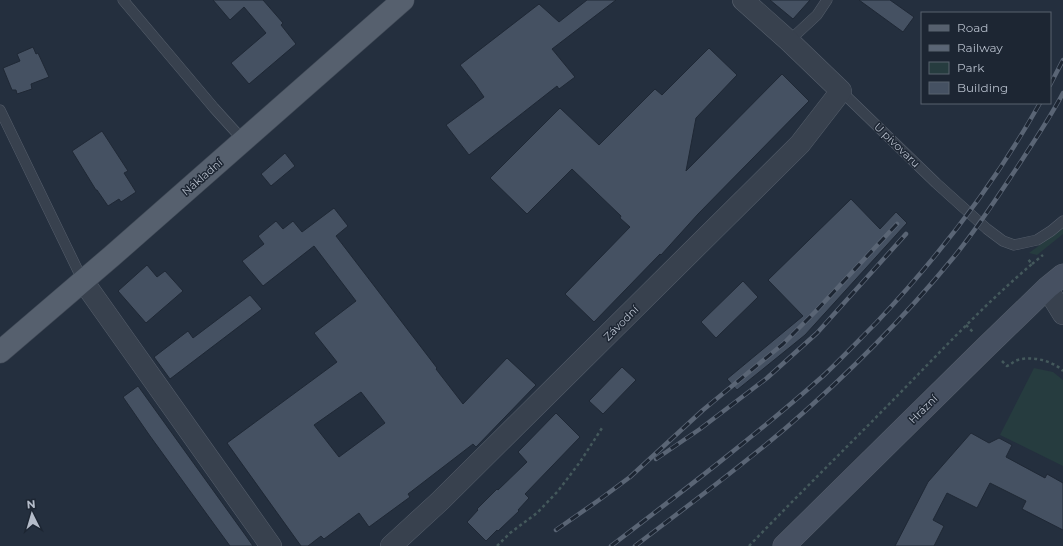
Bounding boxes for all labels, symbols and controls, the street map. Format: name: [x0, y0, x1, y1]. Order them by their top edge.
legend: [921, 12, 1051, 104]
text: Road: [957, 20, 988, 35]
text: Railway: [957, 40, 1003, 55]
text: Park: [957, 60, 985, 75]
text: Building: [957, 80, 1008, 95]
street label: U pivovaru: [871, 120, 923, 170]
street label: Nákladní: [179, 155, 226, 198]
street label: Závodní: [600, 302, 642, 344]
street label: Hrázní: [906, 391, 941, 426]
north arrow: [12, 494, 52, 534]
text: N: [26, 497, 36, 511]

